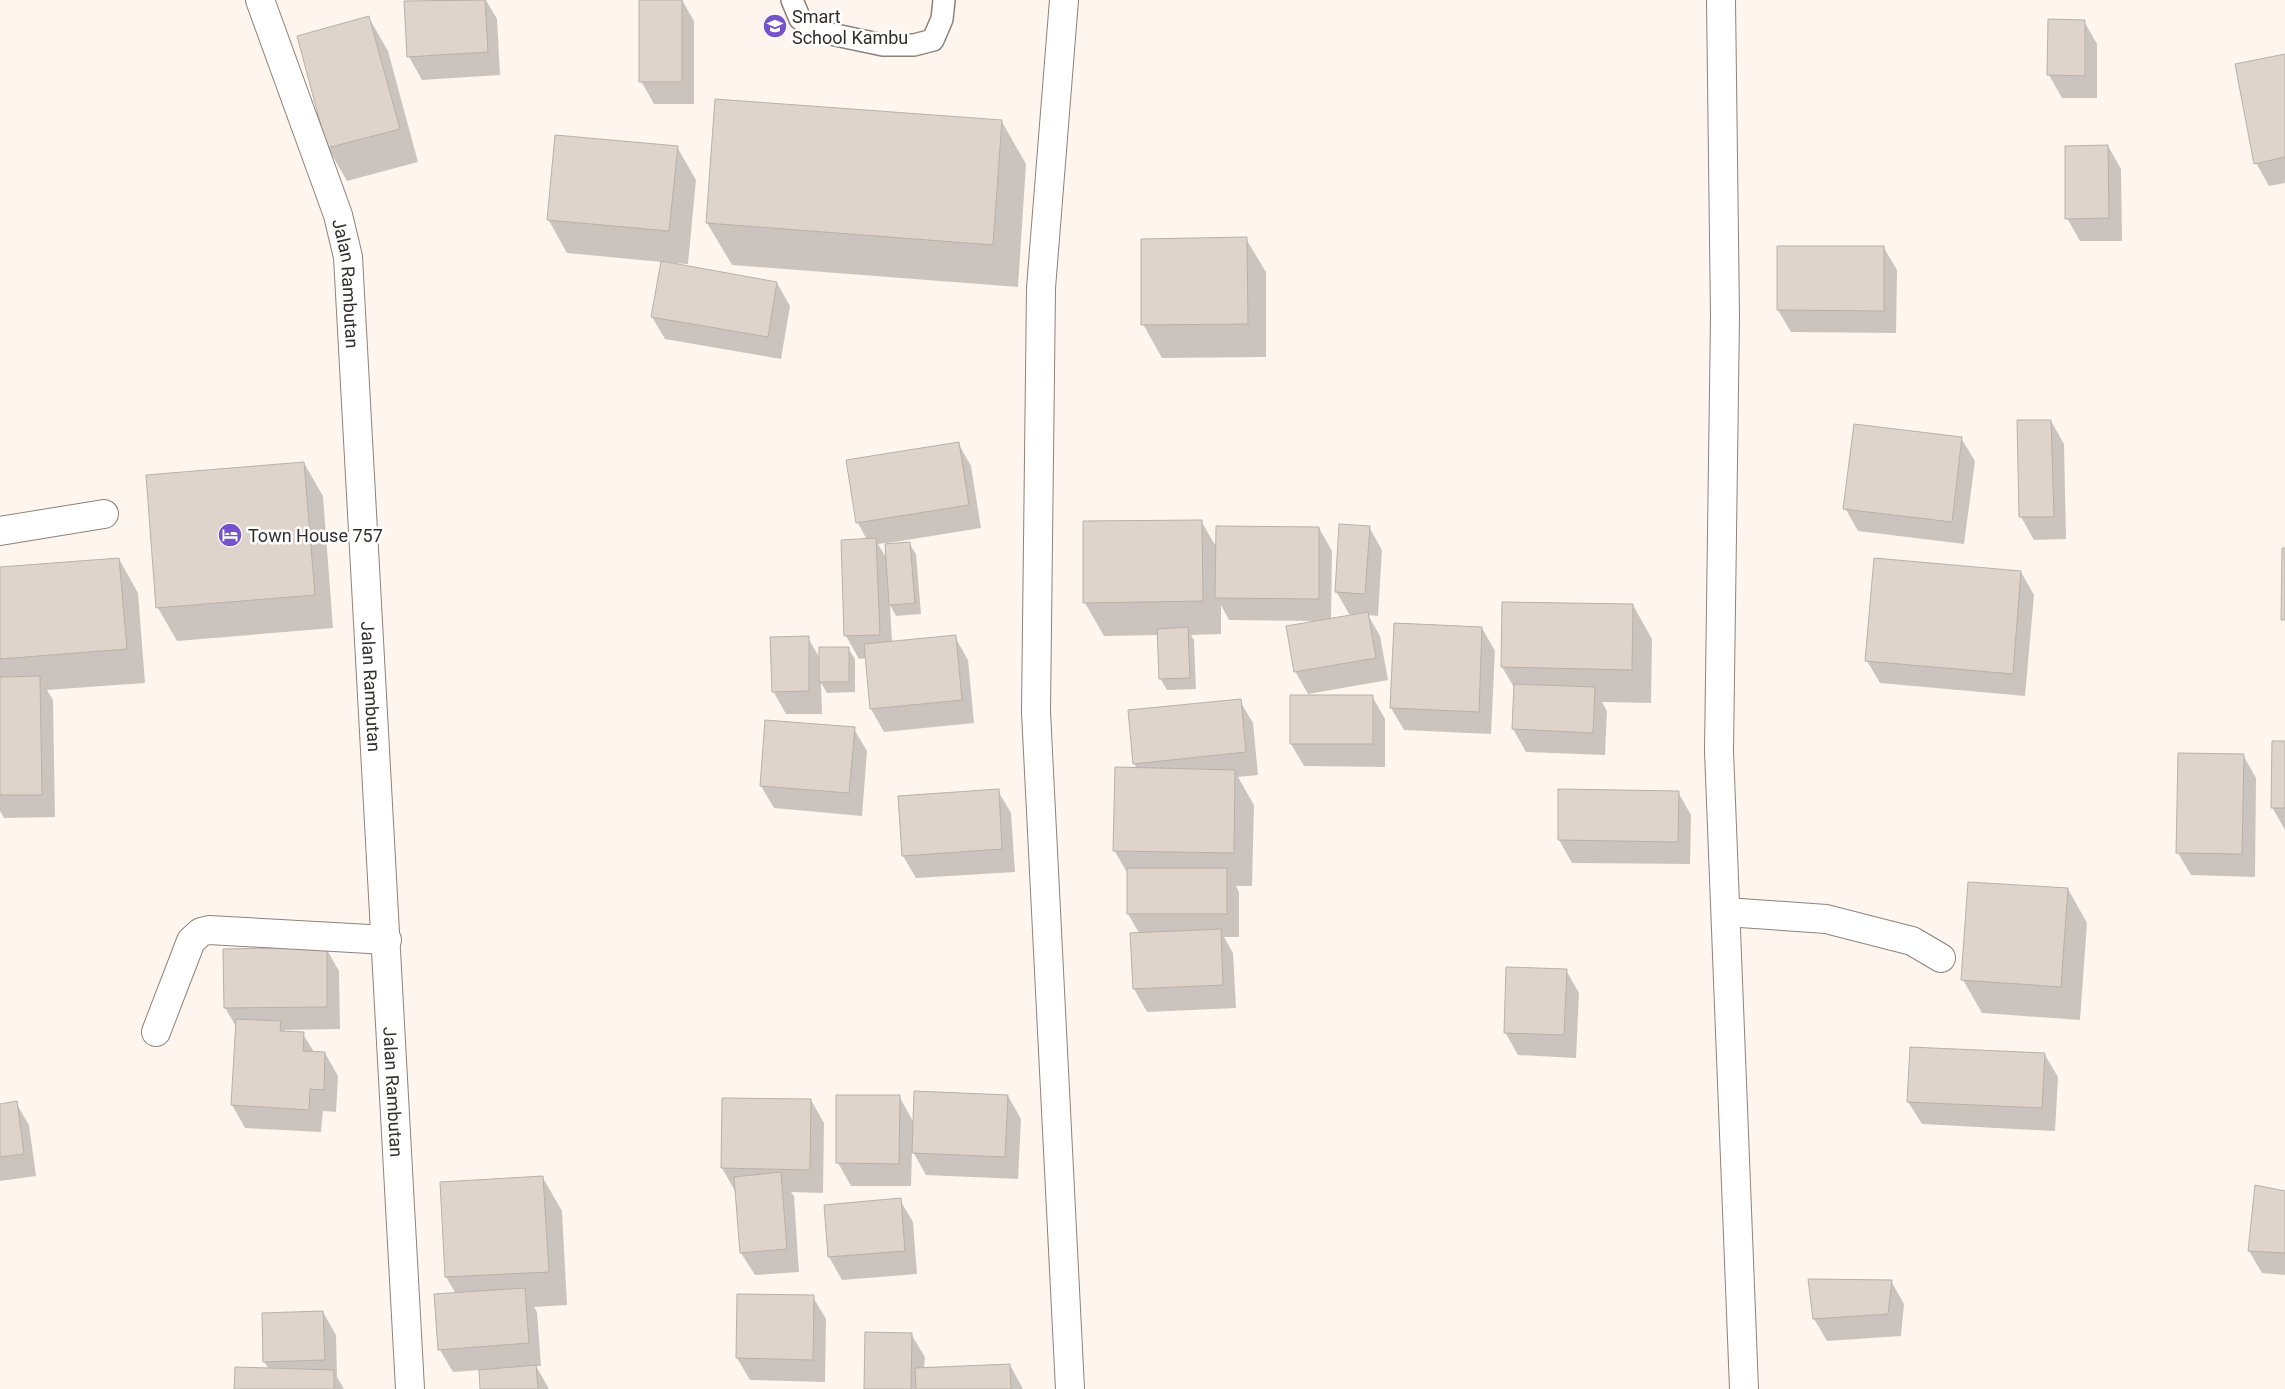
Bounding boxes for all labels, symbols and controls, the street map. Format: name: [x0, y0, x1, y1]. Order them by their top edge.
place label: Smart School Kambu: [792, 6, 908, 48]
school or university icon: Smart School Kambu: [762, 13, 788, 39]
street label: Jalan Rambutan: [329, 216, 363, 349]
hotel icon: Town House 757: [217, 522, 243, 548]
place label: Town House 757: [248, 525, 383, 546]
street label: Jalan Rambutan: [357, 621, 386, 752]
street label: Jalan Rambutan: [380, 1026, 408, 1158]

